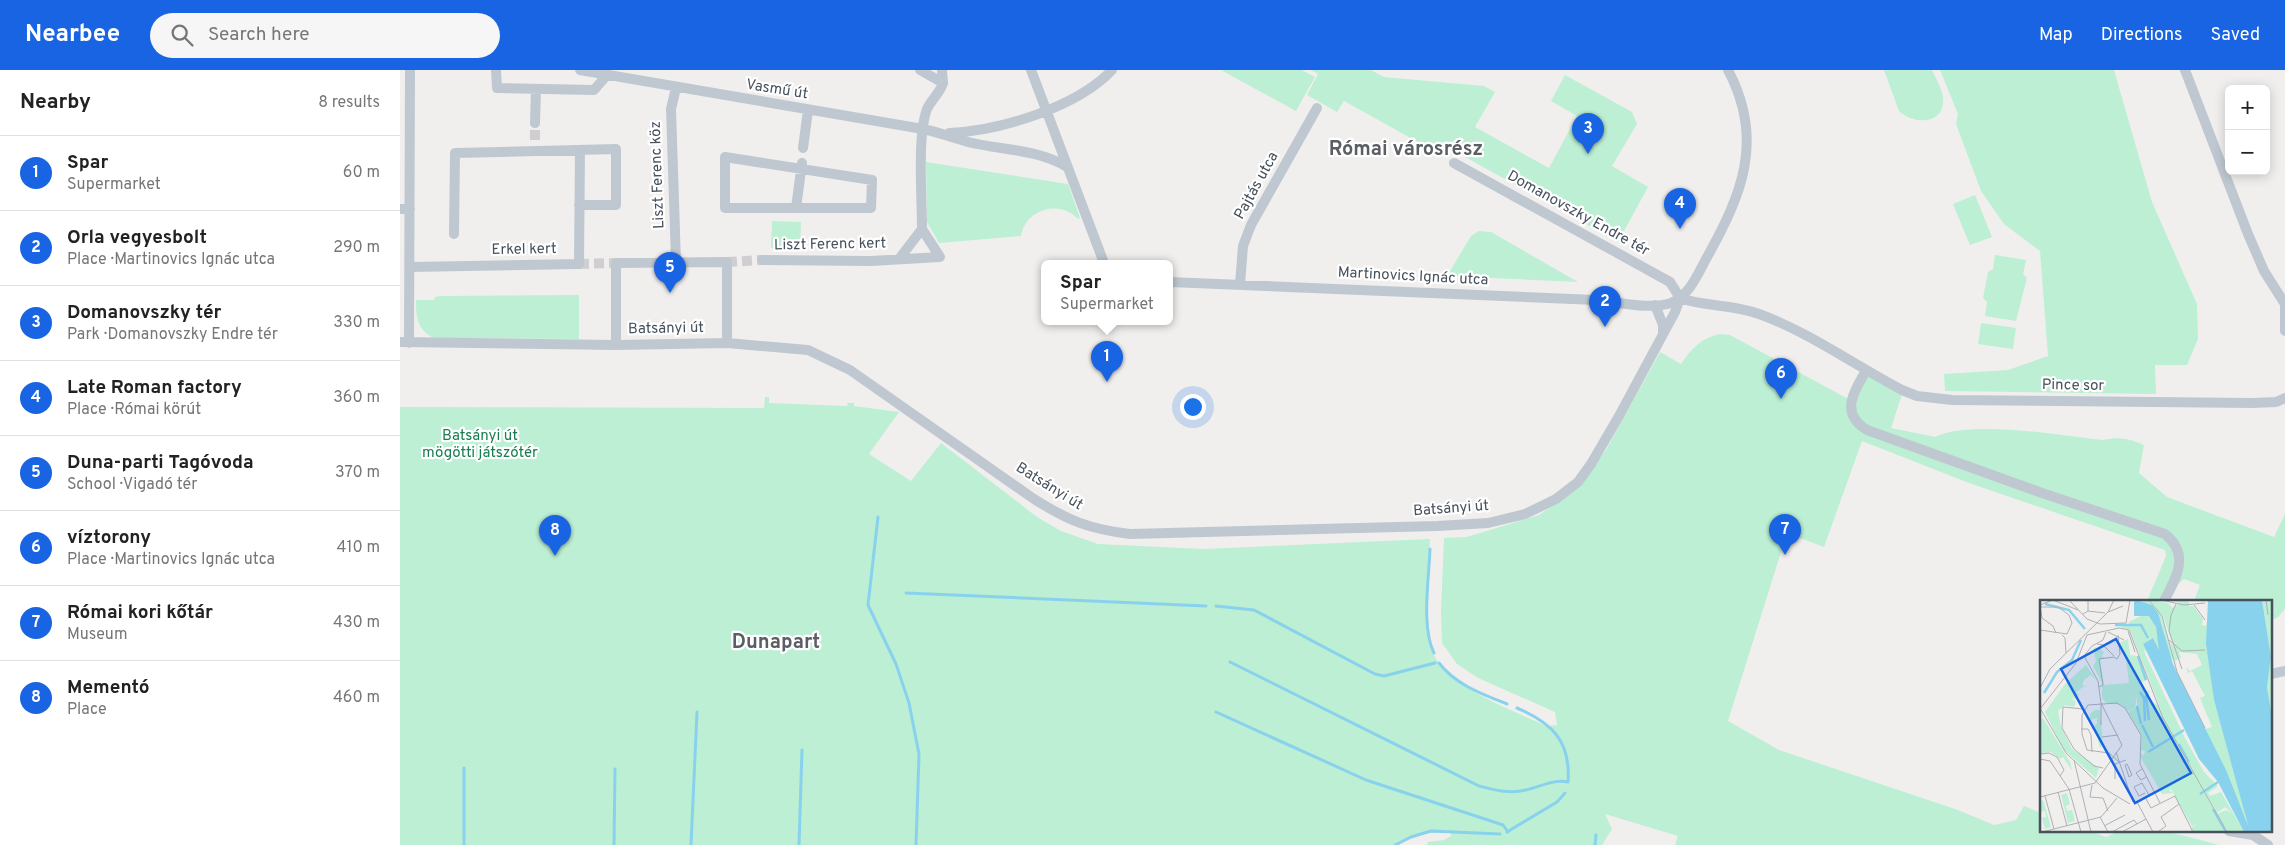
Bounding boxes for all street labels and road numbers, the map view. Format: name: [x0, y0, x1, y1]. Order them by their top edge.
street label: Vasmű út: [745, 76, 809, 104]
street label: Liszt Ferenc köz: [647, 121, 669, 229]
street label: Pajtás utca: [1231, 149, 1283, 223]
street label: Domanovszky Endre tér: [1504, 167, 1653, 261]
street label: Liszt Ferenc kert: [774, 235, 886, 255]
street label: Erkel kert: [491, 240, 557, 260]
street label: Martinovics Ignác utca: [1337, 264, 1489, 290]
street label: Batsányi út: [628, 319, 704, 339]
street label: Pince sor: [2042, 376, 2104, 396]
street label: Batsányi út: [1012, 459, 1086, 515]
street label: Batsányi út: [1412, 497, 1490, 521]

